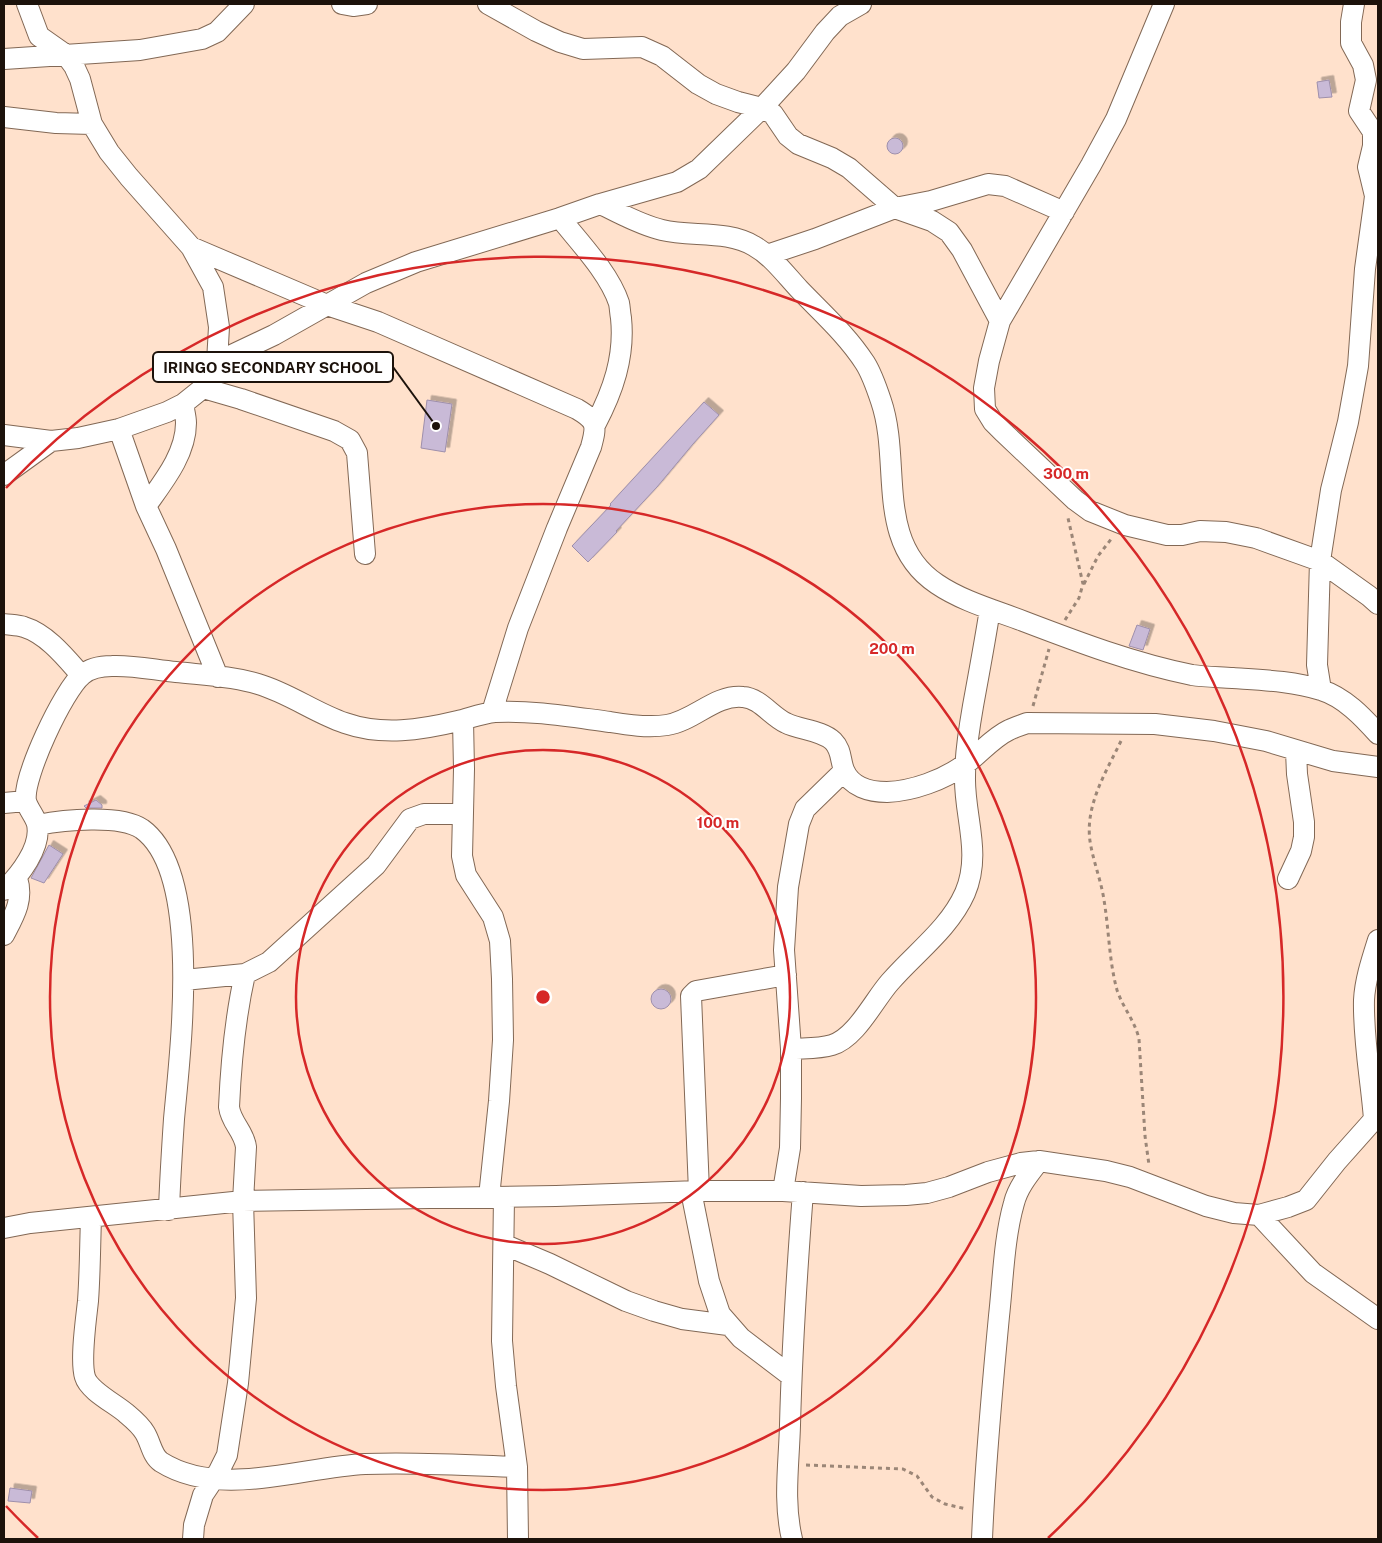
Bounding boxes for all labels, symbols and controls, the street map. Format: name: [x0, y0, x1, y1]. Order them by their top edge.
callout: IRINGO SECONDARY SCHOOL: [153, 352, 393, 382]
text: IRINGO SECONDARY SCHOOL: [163, 359, 383, 376]
text: 300 m: [1043, 465, 1089, 482]
text: 200 m: [869, 640, 915, 657]
text: 100 m: [697, 814, 739, 831]
centre of rings: [534, 988, 552, 1006]

